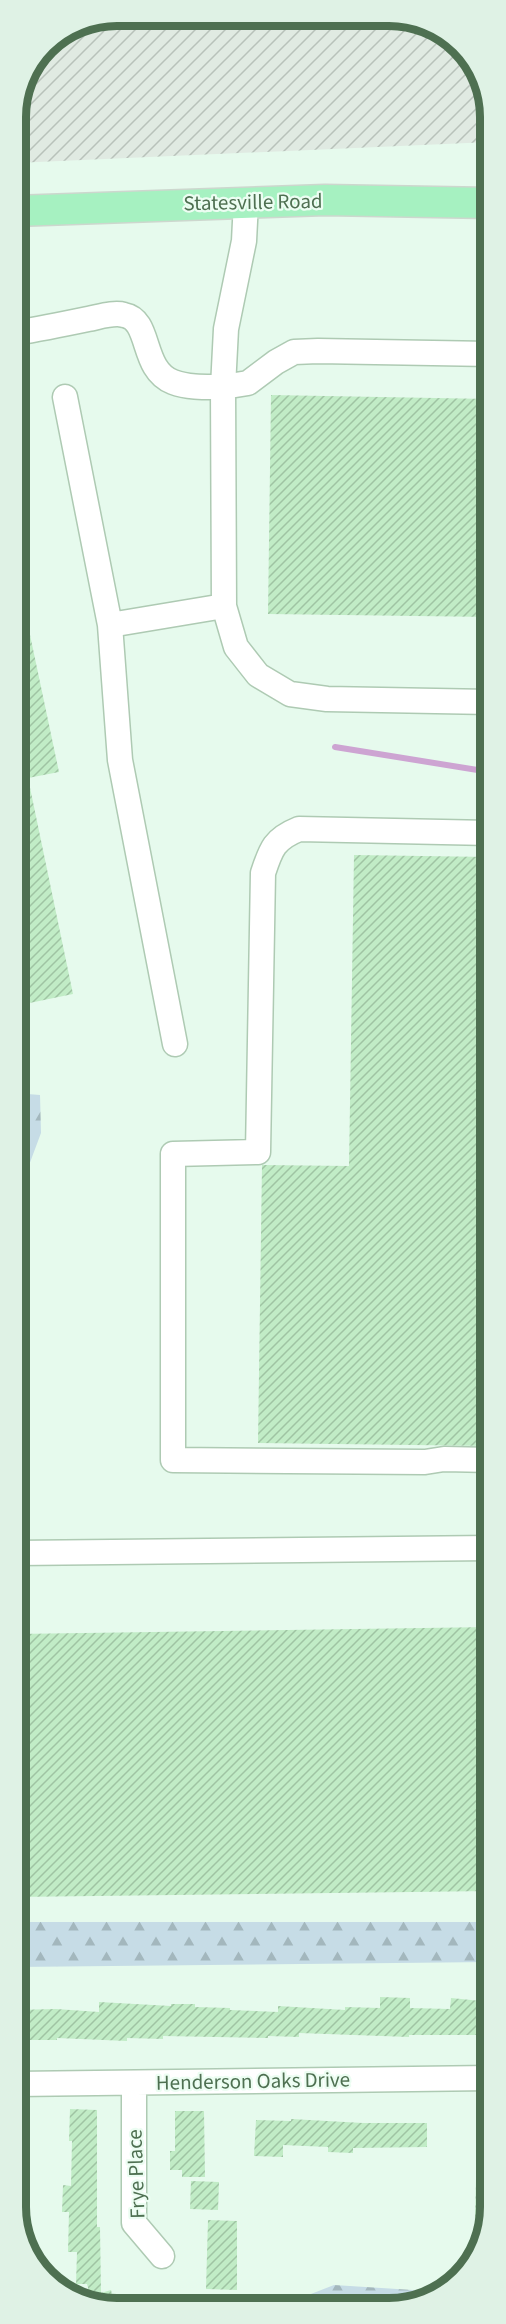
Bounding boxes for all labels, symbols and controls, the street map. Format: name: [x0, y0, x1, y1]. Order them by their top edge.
street label: Statesville Road: [183, 186, 323, 218]
street label: Henderson Oaks Drive: [156, 2064, 350, 2098]
street label: Frye Place: [119, 2129, 153, 2219]

